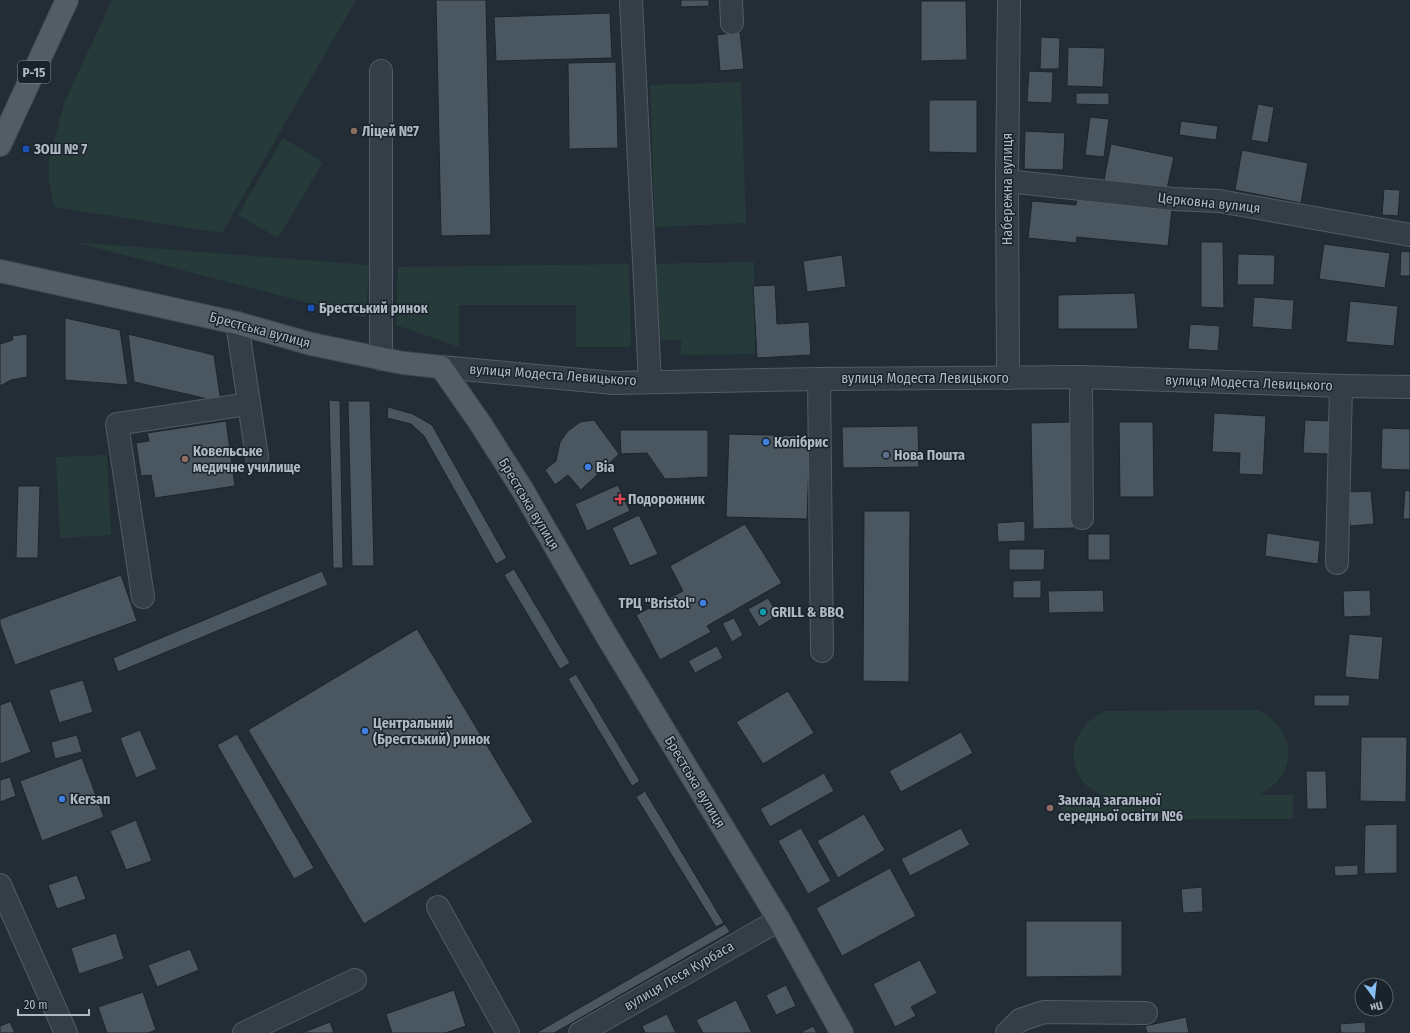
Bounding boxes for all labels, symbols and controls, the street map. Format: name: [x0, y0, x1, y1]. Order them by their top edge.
road number: Р-15: [18, 61, 50, 83]
place label: Ліцей №7: [362, 123, 419, 140]
marker: Ліцей №7: [349, 126, 359, 136]
street label: Набережна вулиця: [999, 133, 1016, 245]
place label: ЗОШ № 7: [33, 141, 87, 158]
marker: ЗОШ № 7: [21, 144, 31, 154]
street label: Церковна вулиця: [1157, 189, 1261, 217]
place label: Брестський ринок: [319, 300, 429, 317]
marker: Брестський ринок: [306, 303, 316, 313]
street label: Брестська вулиця: [208, 308, 312, 352]
street label: вулиця Модеста Левицького: [469, 361, 637, 389]
street label: вулиця Модеста Левицького: [841, 370, 1009, 387]
street label: вулиця Модеста Левицького: [1165, 372, 1333, 394]
place label: Колібрис: [774, 434, 829, 451]
marker: Колібрис: [761, 437, 771, 447]
place label: Ковельське медичне училище: [193, 443, 301, 476]
place label: Нова Пошта: [894, 447, 965, 464]
marker: Нова Пошта: [881, 450, 891, 460]
marker: Ковельське медичне училище: [180, 454, 190, 464]
street label: Брестська вулиця: [495, 455, 563, 553]
place label: Віа: [596, 459, 614, 476]
marker: Віа: [583, 462, 593, 472]
place label: Подорожник: [628, 491, 706, 508]
marker: Подорожник: [615, 494, 625, 504]
place label: ТРЦ "Bristol": [619, 595, 695, 612]
marker: ТРЦ "Bristol": [698, 598, 708, 608]
place label: GRILL & BBQ: [771, 604, 844, 621]
marker: GRILL & BBQ: [758, 607, 768, 617]
place label: Центральний (Брестський) ринок: [373, 715, 491, 748]
marker: Центральний (Брестський) ринок: [360, 726, 370, 736]
street label: Брестська вулиця: [661, 733, 729, 831]
place label: Kersan: [70, 791, 110, 808]
place label: Заклад загальної середньої освіти №6: [1057, 792, 1183, 825]
marker: Kersan: [57, 794, 67, 804]
marker: Заклад загальної середньої освіти №6: [1045, 803, 1055, 813]
street label: вулиця Леся Курбаса: [621, 937, 737, 1014]
north arrow: [1354, 977, 1394, 1017]
scale bar: [18, 991, 89, 1017]
text: 20 m: [24, 998, 48, 1012]
text: Пн: [1369, 998, 1384, 1014]

